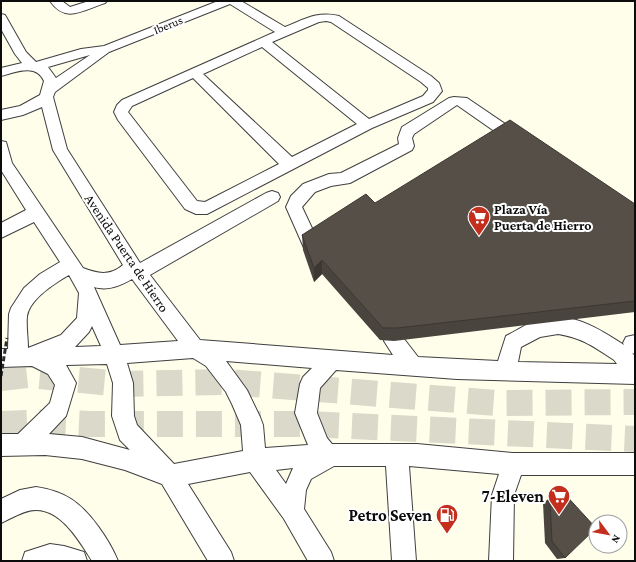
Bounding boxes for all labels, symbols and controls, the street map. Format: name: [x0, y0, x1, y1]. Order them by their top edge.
street label: Iberus: [151, 13, 185, 37]
street label: Avenida Puerta de Hierro: [82, 191, 172, 315]
place label: Plaza Vía Puerta de Hierro: [494, 201, 591, 233]
supermarket icon: Plaza Vía Puerta de Hierro: [466, 204, 492, 237]
supermarket icon: 7-Eleven: [546, 483, 572, 516]
place label: 7-Eleven: [482, 487, 544, 506]
fuel station icon: Petro Seven: [434, 502, 460, 535]
place label: Petro Seven: [348, 506, 432, 525]
north arrow: [588, 514, 628, 554]
text: N: [609, 533, 624, 546]

